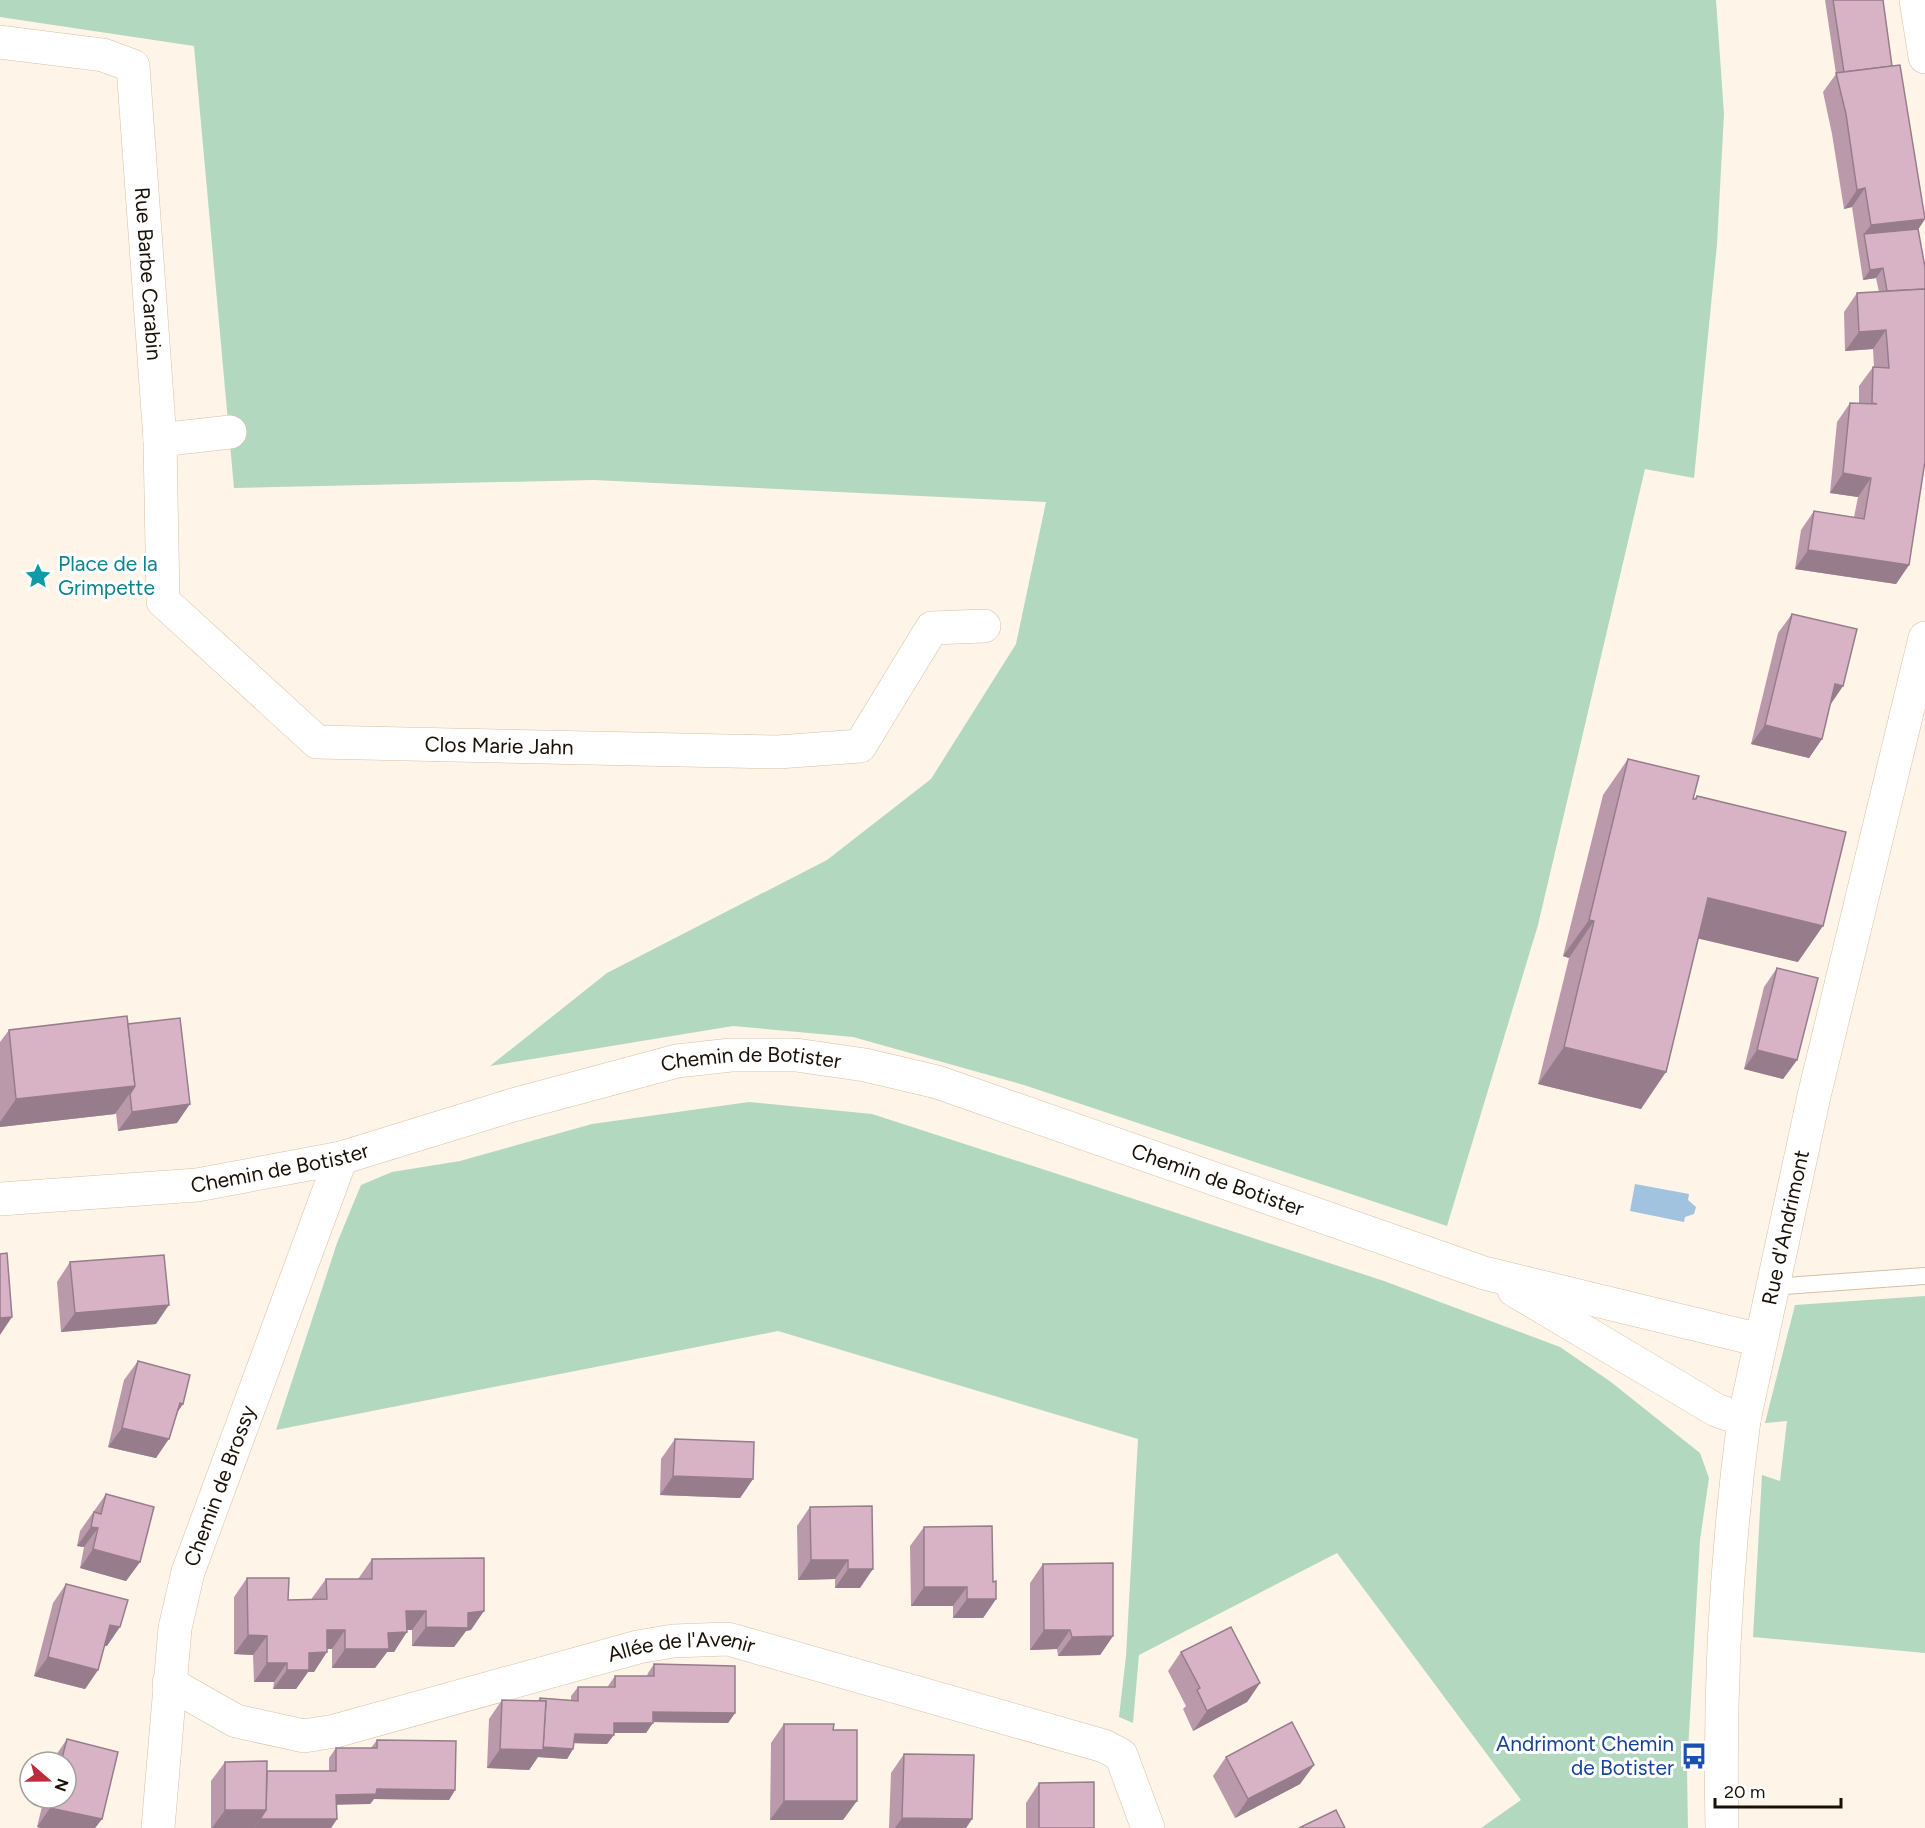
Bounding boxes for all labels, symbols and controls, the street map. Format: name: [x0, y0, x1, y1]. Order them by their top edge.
street label: Rue Barbe Carabin: [130, 186, 167, 361]
place label: Place de la Grimpette: [58, 551, 158, 600]
place icon: Place de la Grimpette: [23, 561, 53, 591]
street label: Clos Marie Jahn: [424, 731, 574, 760]
street label: Chemin de Botister: [658, 1042, 843, 1077]
street label: Chemin de Botister: [189, 1137, 372, 1198]
street label: Chemin de Botister: [1128, 1138, 1307, 1221]
street label: Rue d'Andrimont: [1756, 1147, 1814, 1307]
street label: Chemin de Brossy: [178, 1402, 260, 1570]
street label: Allée de l'Avenir: [605, 1626, 758, 1667]
place label: Andrimont Chemin de Botister: [1496, 1731, 1674, 1780]
bus stop icon: Andrimont Chemin de Botister: [1679, 1741, 1709, 1771]
north arrow: [18, 1750, 78, 1810]
scale bar: [1715, 1771, 1841, 1809]
text: N: [51, 1776, 73, 1794]
text: 20 m: [1724, 1781, 1765, 1803]

